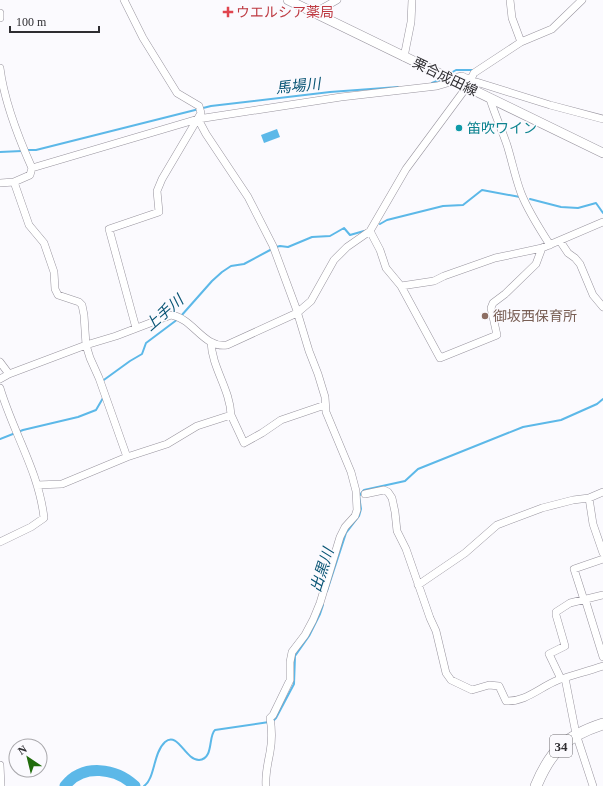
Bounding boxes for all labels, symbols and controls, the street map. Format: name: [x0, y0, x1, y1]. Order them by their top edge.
place label: ウエルシア薬局: [236, 5, 334, 20]
marker: ウエルシア薬局: [223, 7, 233, 17]
scale bar: [10, 8, 99, 34]
text: 100 m: [16, 15, 47, 29]
street label: 栗合成田線: [410, 55, 480, 99]
water label: 馬場川: [275, 75, 323, 96]
place label: 笛吹ワイン: [467, 121, 537, 136]
marker: 笛吹ワイン: [454, 123, 464, 133]
water label: 上手川: [142, 291, 188, 334]
place label: 御坂西保育所: [493, 309, 577, 324]
marker: 御坂西保育所: [480, 311, 490, 321]
water label: 出黒川: [307, 544, 337, 594]
road number: 34: [550, 735, 572, 757]
north arrow: [8, 738, 48, 778]
text: N: [16, 743, 29, 757]

